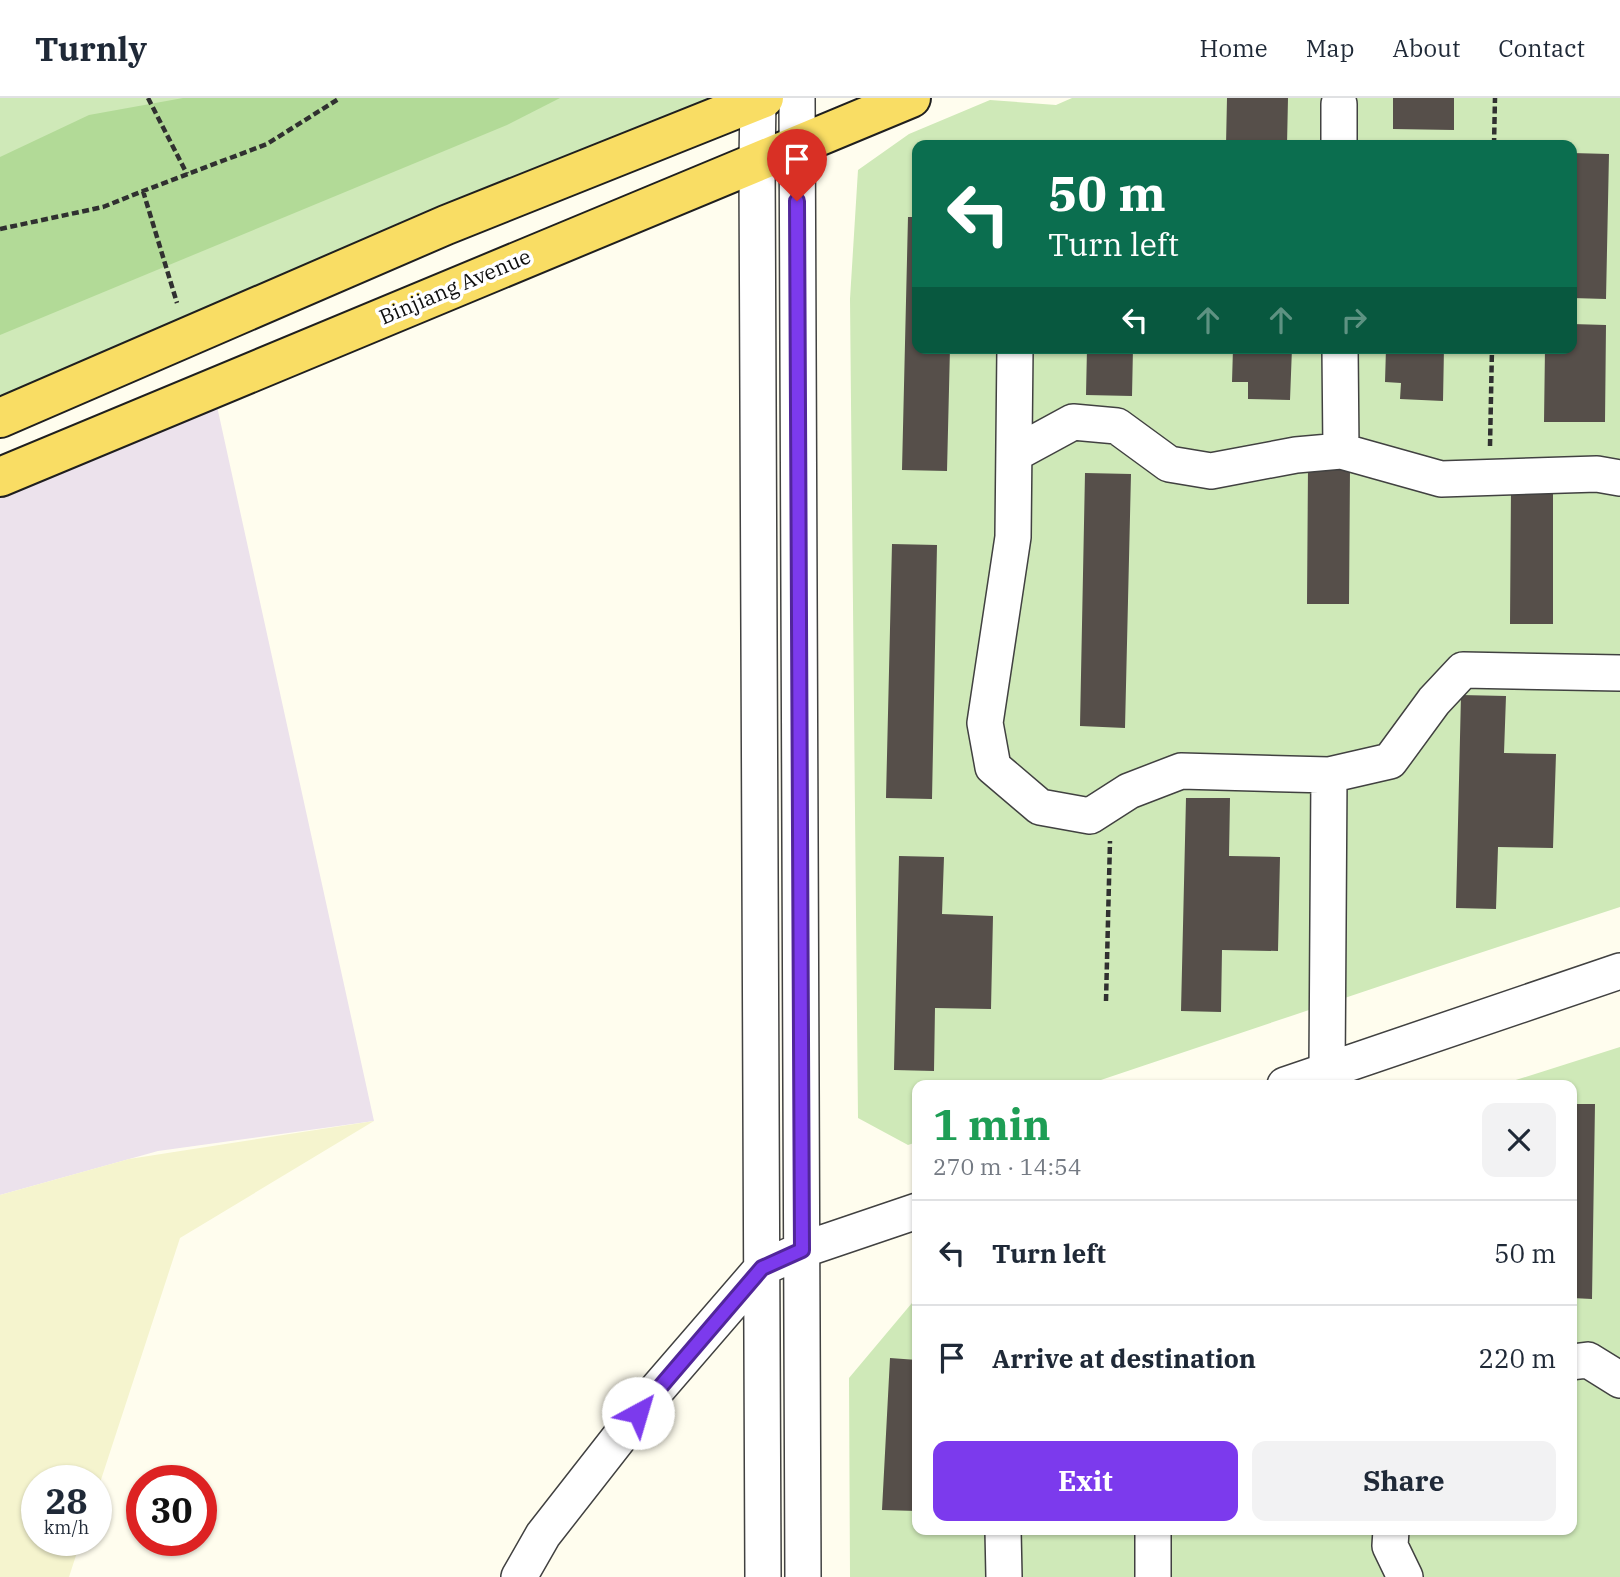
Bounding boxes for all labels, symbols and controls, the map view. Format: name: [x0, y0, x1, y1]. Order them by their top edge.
text: Turnly: [35, 27, 147, 70]
text: Home: [1200, 32, 1268, 64]
text: Map: [1306, 32, 1354, 64]
text: About: [1392, 32, 1460, 64]
text: Contact: [1498, 32, 1585, 64]
pin: [767, 129, 827, 201]
icon: arrive: [778, 140, 816, 178]
text: 50 m: [1048, 161, 1166, 224]
icon: left: [933, 168, 1024, 259]
text: Turn left: [1048, 223, 1179, 265]
street label: Binjiang Avenue: [375, 242, 535, 331]
icon: left: [1116, 301, 1154, 339]
icon: ahead: [1189, 301, 1227, 339]
icon: ahead: [1262, 301, 1300, 339]
icon: right: [1335, 301, 1373, 339]
text: 1 min: [933, 1097, 1051, 1152]
button: close: [1482, 1103, 1556, 1177]
text: 270 m · 14:54: [933, 1151, 1082, 1181]
icon: left: [933, 1234, 971, 1272]
text: Turn left: [992, 1236, 1106, 1270]
text: 50 m: [1494, 1236, 1556, 1270]
icon: arrive: [933, 1339, 971, 1377]
text: Arrive at destination: [992, 1341, 1256, 1375]
text: 220 m: [1478, 1341, 1556, 1375]
position arrow: [601, 1376, 675, 1450]
button: Exit: [933, 1441, 1238, 1521]
button: Share: [1252, 1441, 1556, 1521]
speed limit sign: 30: [126, 1465, 217, 1556]
text: 28: [45, 1478, 88, 1524]
text: km/h: [44, 1516, 89, 1539]

